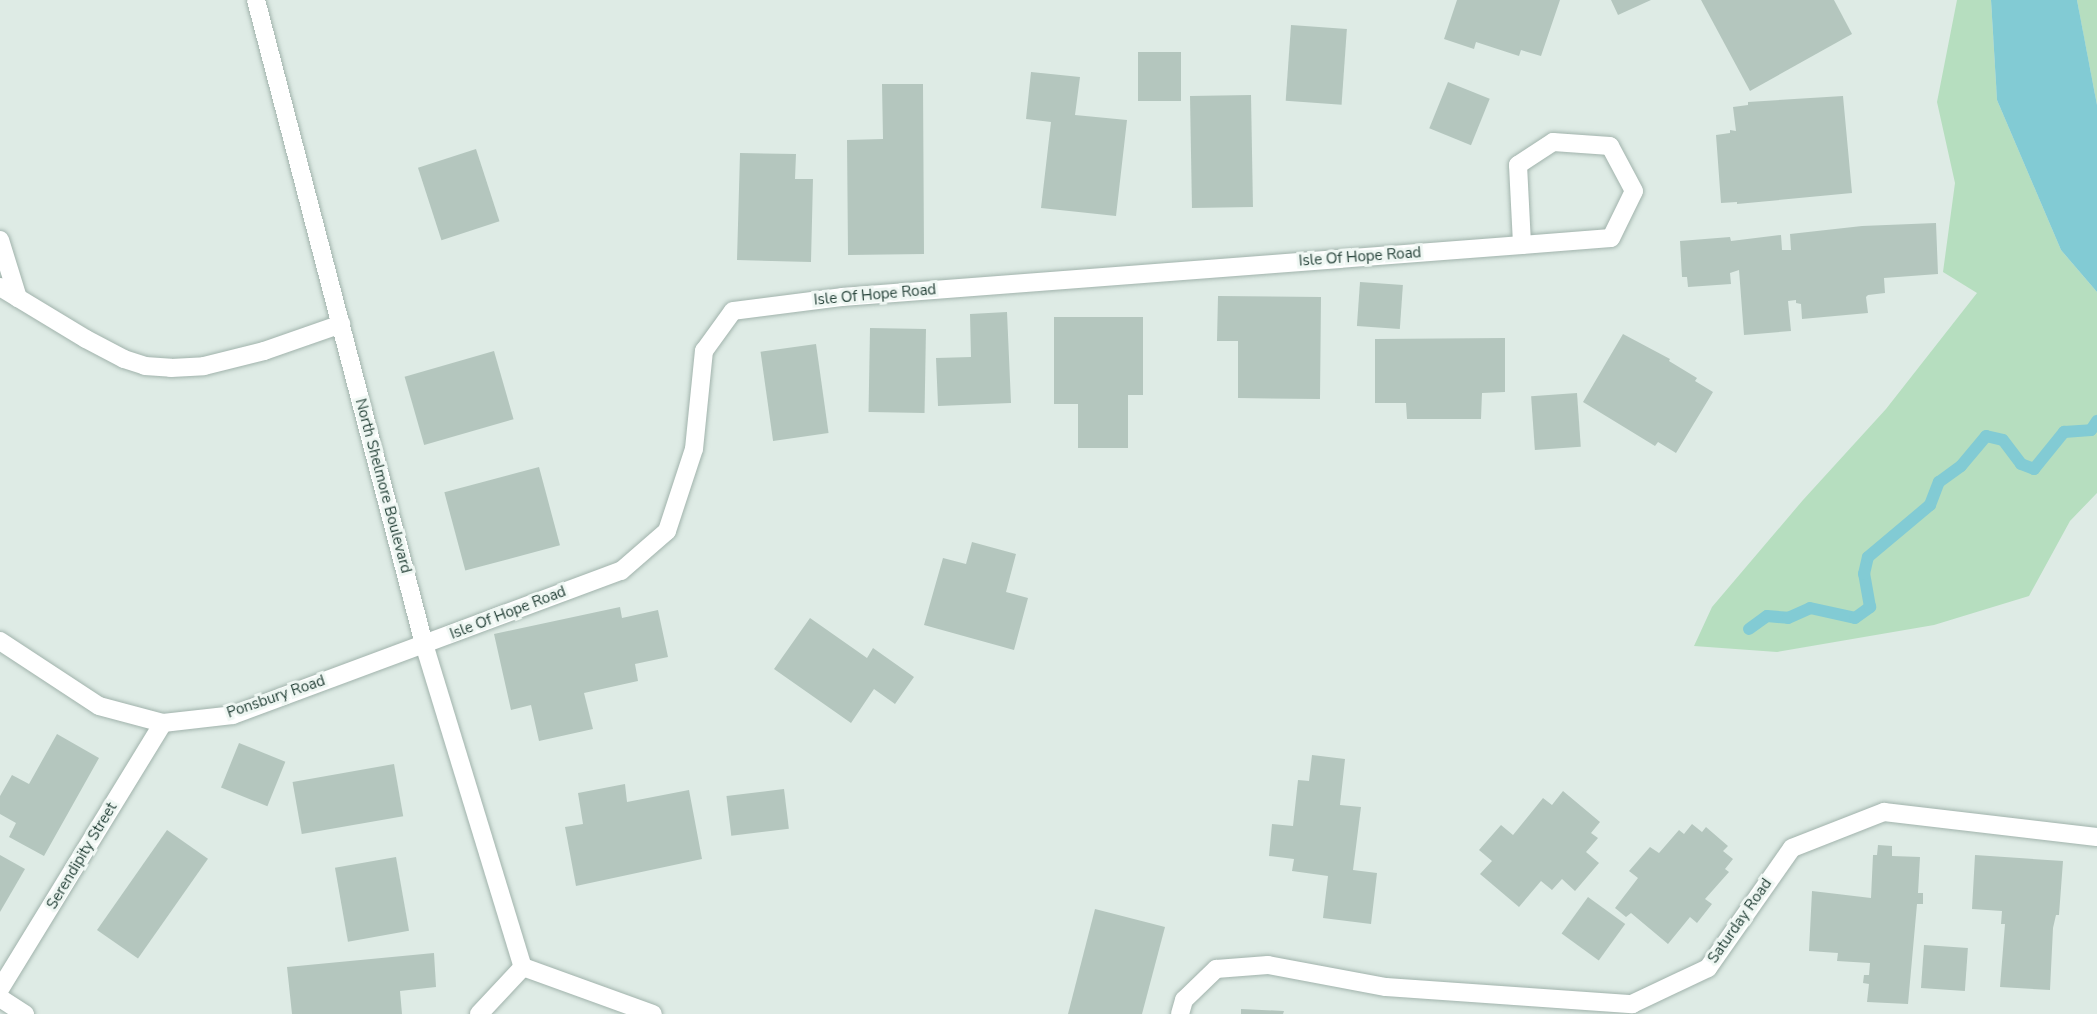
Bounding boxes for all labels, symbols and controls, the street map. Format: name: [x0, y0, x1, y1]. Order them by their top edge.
street label: Isle Of Hope Road: [1298, 244, 1422, 270]
street label: Isle Of Hope Road: [813, 281, 937, 309]
street label: North Shelmore Boulevard: [351, 397, 415, 575]
street label: Isle Of Hope Road: [447, 583, 569, 643]
street label: Ponsbury Road: [225, 672, 327, 722]
street label: Serendipity Street: [43, 799, 121, 913]
street label: Saturday Road: [1704, 875, 1776, 967]

